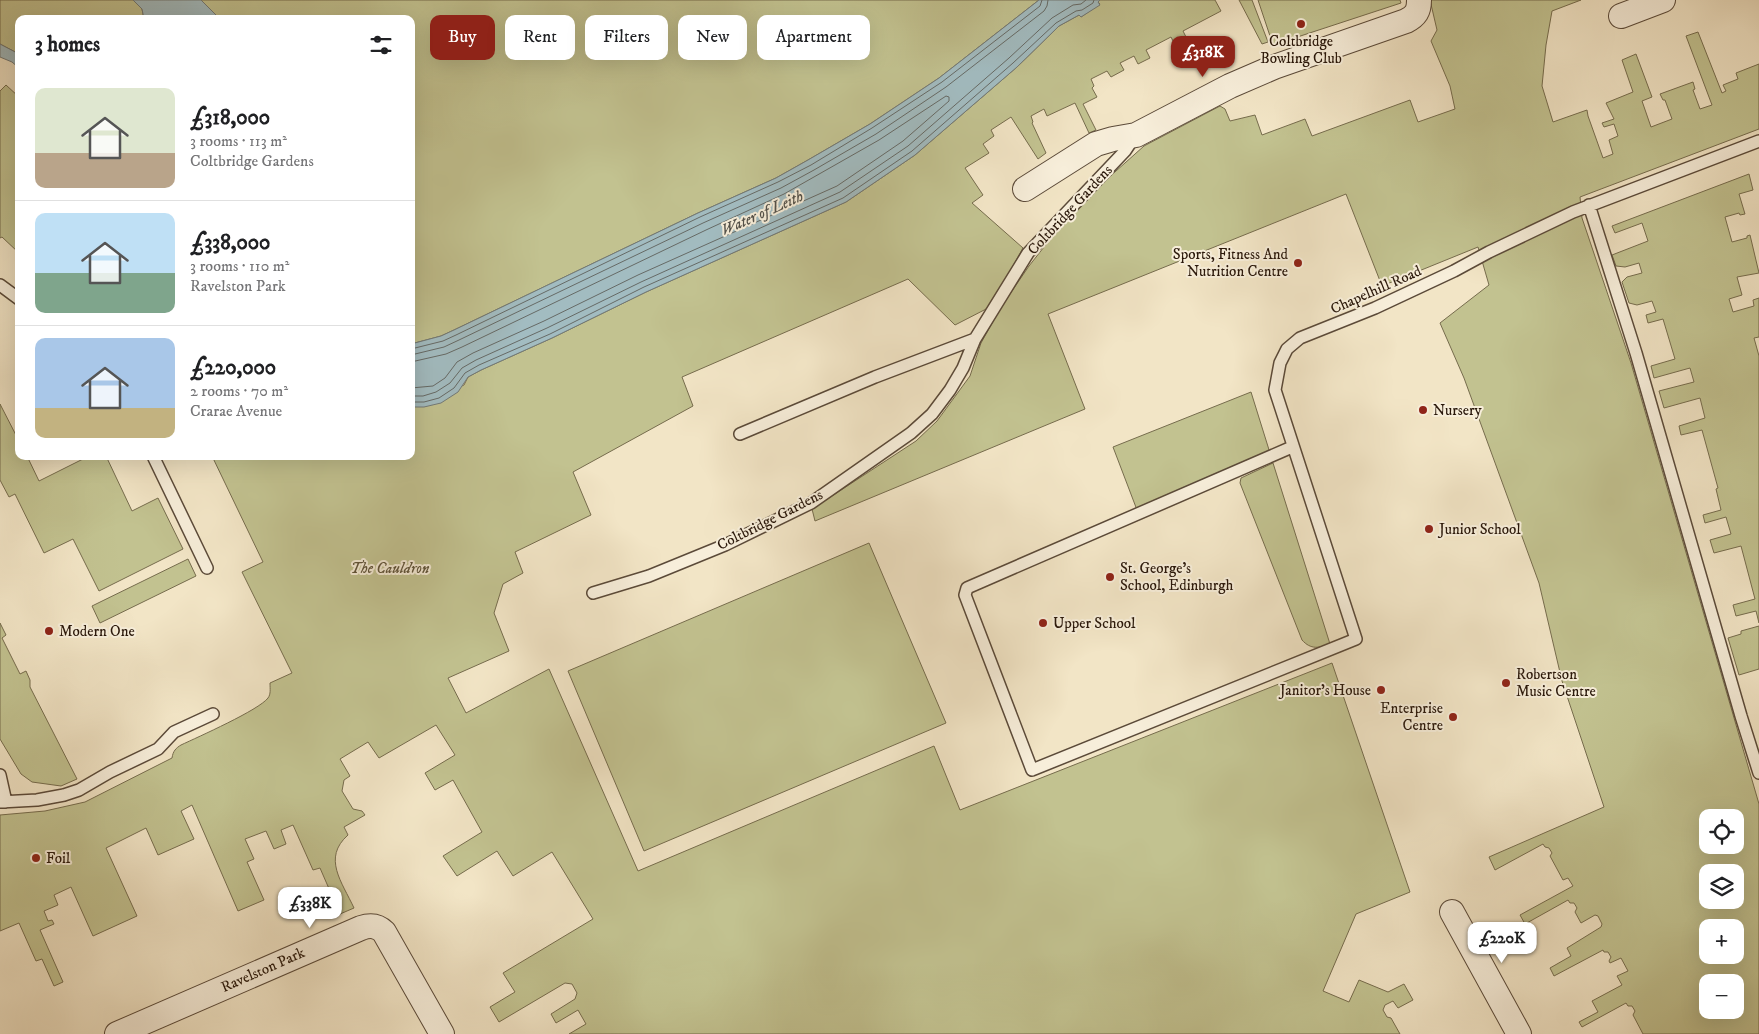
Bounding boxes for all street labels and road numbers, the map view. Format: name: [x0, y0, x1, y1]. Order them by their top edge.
street label: Coltbridge Gardens: [1023, 161, 1117, 259]
street label: Chapelhill Road: [1328, 261, 1425, 319]
street label: Coltbridge Gardens: [714, 485, 826, 555]
street label: Ravelston Park: [218, 943, 308, 997]

